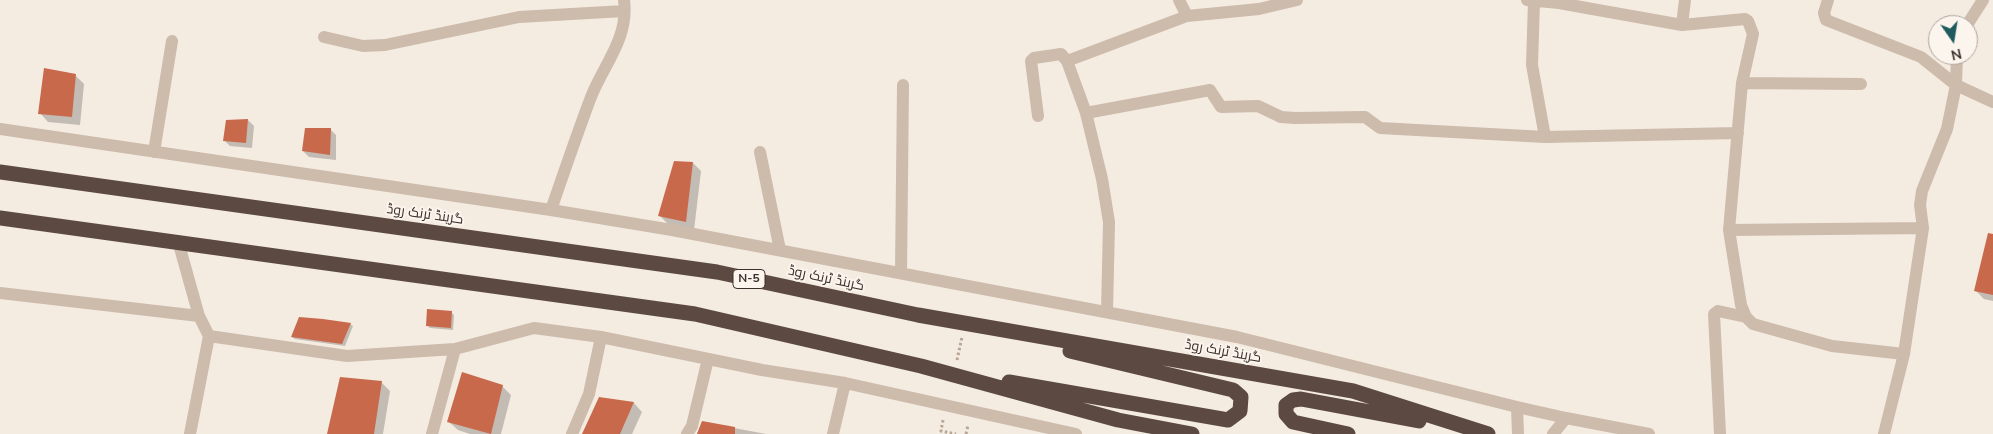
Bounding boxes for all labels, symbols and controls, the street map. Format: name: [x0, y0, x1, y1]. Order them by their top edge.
north arrow: [1928, 15, 1978, 65]
text: N: [1949, 44, 1964, 65]
street label: گرینڈ ٹرنک روڈ: [386, 201, 464, 229]
street label: گرینڈ ٹرنک روڈ: [786, 263, 866, 295]
road number: N-5: [733, 270, 765, 288]
street label: گرینڈ ٹرنک روڈ: [1183, 337, 1263, 367]

